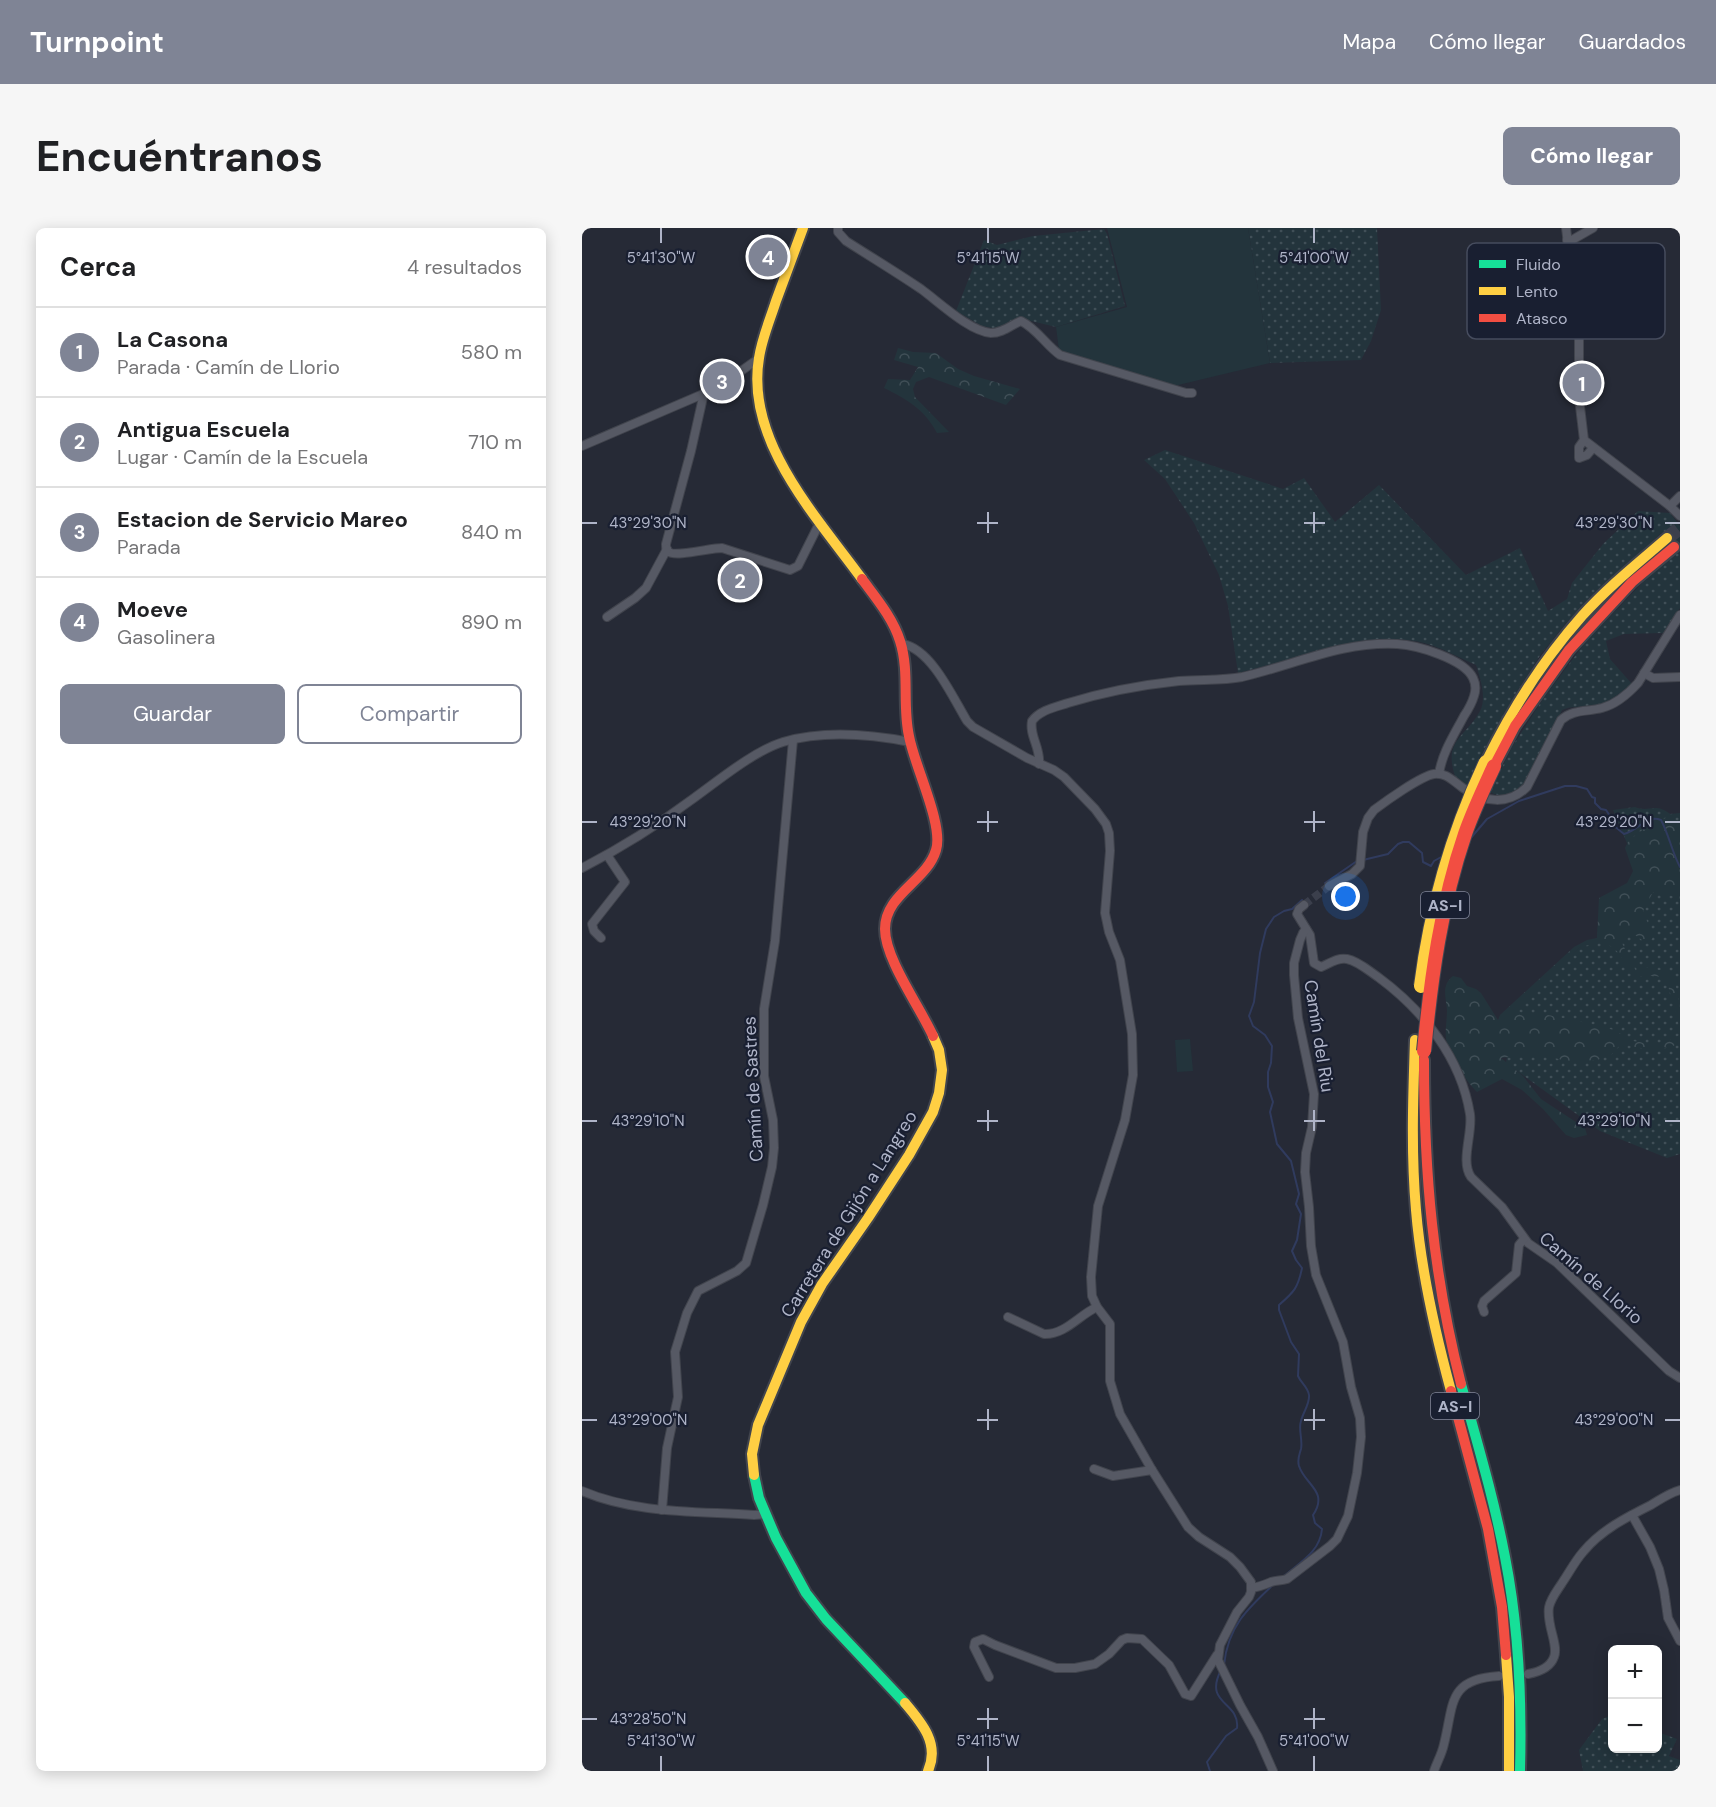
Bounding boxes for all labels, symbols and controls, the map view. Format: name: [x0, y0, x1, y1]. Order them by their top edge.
text: Turnpoint: [30, 24, 164, 61]
text: Mapa: [1342, 28, 1396, 56]
text: Cómo llegar: [1429, 28, 1546, 56]
text: Guardados: [1579, 28, 1686, 56]
button: Cómo llegar: [1503, 127, 1680, 185]
text: Encuéntranos: [36, 129, 323, 184]
pin: 4: [748, 234, 788, 279]
legend: [1467, 243, 1665, 339]
text: 5°41'30"W: [627, 248, 696, 268]
text: 5°41'15"W: [957, 248, 1020, 268]
text: 5°41'00"W: [1279, 248, 1349, 268]
text: Cerca: [60, 250, 136, 284]
text: 4 resultados: [407, 254, 522, 280]
text: Fluido: [1516, 254, 1561, 275]
text: Lento: [1516, 281, 1558, 302]
text: Atasco: [1516, 308, 1568, 329]
text: La Casona: [117, 325, 228, 354]
text: 1: [76, 339, 83, 365]
text: 580 m: [461, 339, 522, 365]
text: Parada · Camín de Llorio: [117, 354, 340, 380]
pin: 3: [702, 358, 742, 404]
pin: 1: [1562, 360, 1602, 406]
text: Antigua Escuela: [117, 415, 290, 444]
text: 2: [74, 429, 85, 455]
text: 710 m: [468, 429, 522, 455]
text: Lugar · Camín de la Escuela: [117, 444, 368, 470]
text: Estacion de Servicio Mareo: [117, 505, 408, 534]
text: 43°29'30"N: [609, 513, 687, 533]
text: 43°29'30"N: [1575, 513, 1653, 533]
text: 3: [73, 519, 86, 545]
text: 840 m: [461, 519, 522, 545]
text: Parada: [117, 534, 181, 560]
pin: 2: [720, 558, 760, 602]
text: Moeve: [117, 595, 188, 624]
text: 4: [73, 609, 86, 635]
text: 890 m: [461, 609, 522, 635]
text: Gasolinera: [117, 624, 215, 650]
button: Guardar: [60, 684, 285, 744]
button: Compartir: [297, 684, 522, 744]
text: 43°29'20"N: [610, 812, 686, 832]
text: 43°29'20"N: [1576, 812, 1652, 832]
your location: [1331, 882, 1360, 911]
road number: AS-I: [1421, 892, 1469, 918]
street label: Camín del Riu: [1298, 978, 1340, 1094]
street label: Camín de Sastres: [737, 1016, 769, 1162]
street label: Carretera de Gijón a Langreo: [775, 1106, 923, 1322]
text: 43°29'10"N: [611, 1111, 685, 1131]
text: 43°29'10"N: [1577, 1111, 1651, 1131]
street label: Camín de Llorio: [1534, 1226, 1648, 1330]
road number: AS-I: [1431, 1393, 1479, 1419]
text: 43°29'00"N: [609, 1410, 687, 1430]
text: 43°29'00"N: [1575, 1410, 1653, 1430]
map controls: [1608, 1645, 1662, 1753]
button: +: [1608, 1645, 1662, 1699]
button: −: [1608, 1699, 1662, 1753]
text: 43°28'50"N: [610, 1709, 686, 1729]
text: 5°41'30"W: [627, 1731, 696, 1751]
text: 5°41'15"W: [957, 1731, 1020, 1751]
text: 5°41'00"W: [1279, 1731, 1349, 1751]

